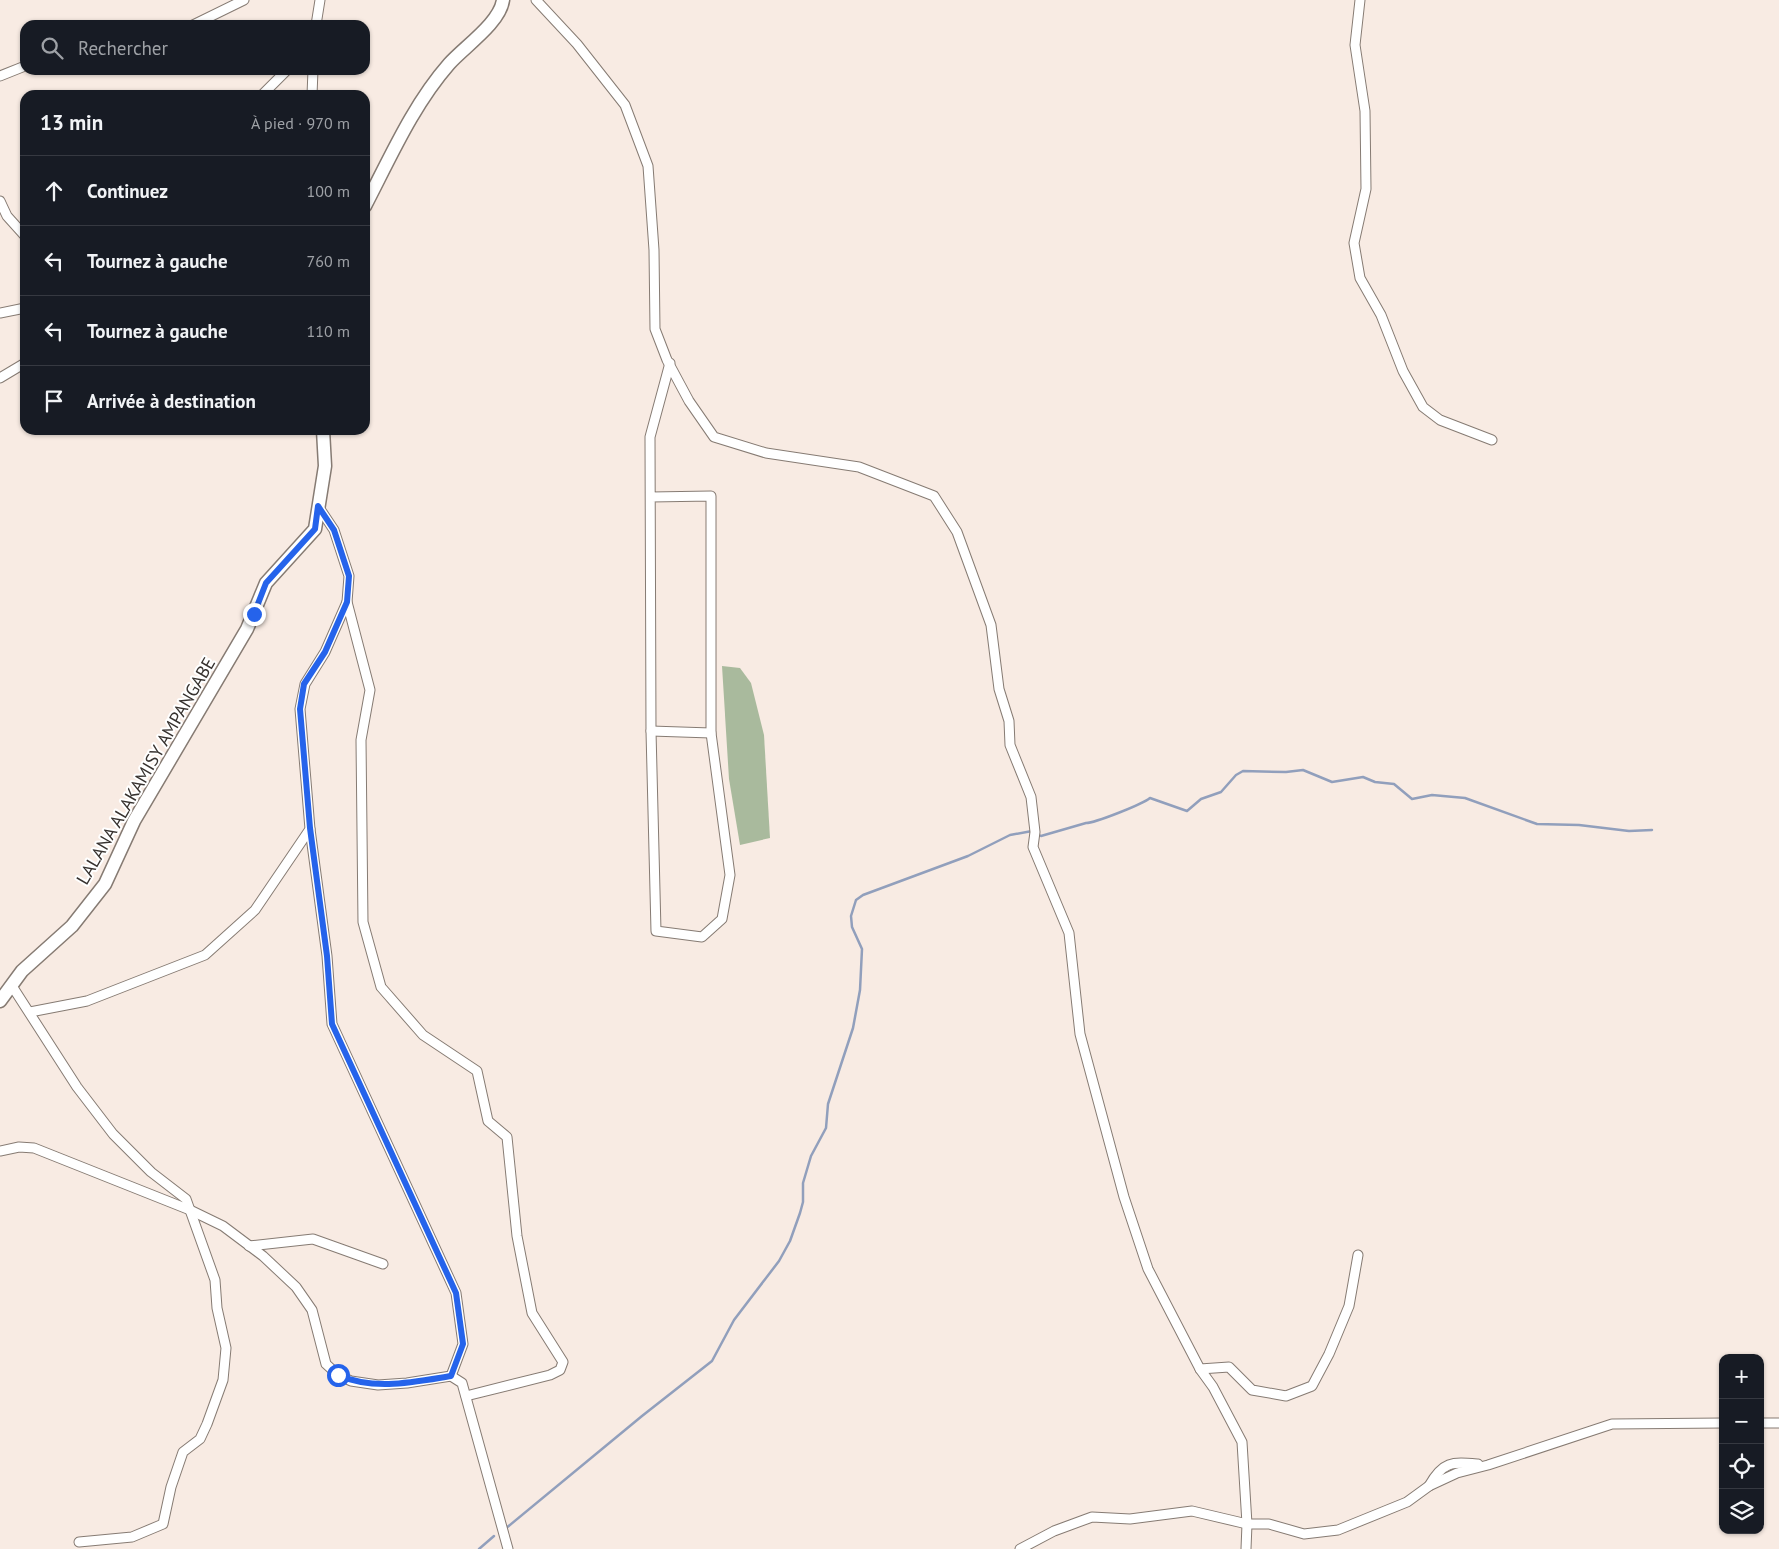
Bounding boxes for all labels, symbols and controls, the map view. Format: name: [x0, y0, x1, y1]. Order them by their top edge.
search box: [20, 20, 370, 75]
icon: search: [38, 34, 66, 62]
text: Rechercher: [78, 36, 168, 60]
text: 13 min: [40, 109, 103, 136]
text: À pied · 970 m: [251, 113, 350, 133]
icon: ahead: [40, 177, 68, 205]
text: Continuez: [87, 179, 168, 203]
text: 100 m: [307, 181, 350, 201]
icon: left: [40, 247, 68, 275]
text: Tournez à gauche: [87, 249, 228, 273]
text: 760 m: [307, 251, 350, 271]
icon: left: [40, 317, 68, 345]
text: Tournez à gauche: [87, 319, 228, 343]
text: 110 m: [307, 321, 350, 341]
icon: arrive: [40, 387, 68, 415]
text: Arrivée à destination: [87, 389, 256, 413]
route end: [243, 603, 266, 626]
street label: LALANA ALAKAMISY AMPANGABE: [71, 653, 220, 888]
map controls: [1719, 1354, 1764, 1534]
button: +: [1719, 1354, 1764, 1399]
route start: [327, 1364, 350, 1387]
button: −: [1719, 1399, 1764, 1444]
button: locate: [1719, 1444, 1764, 1489]
button: layers: [1719, 1489, 1764, 1534]

